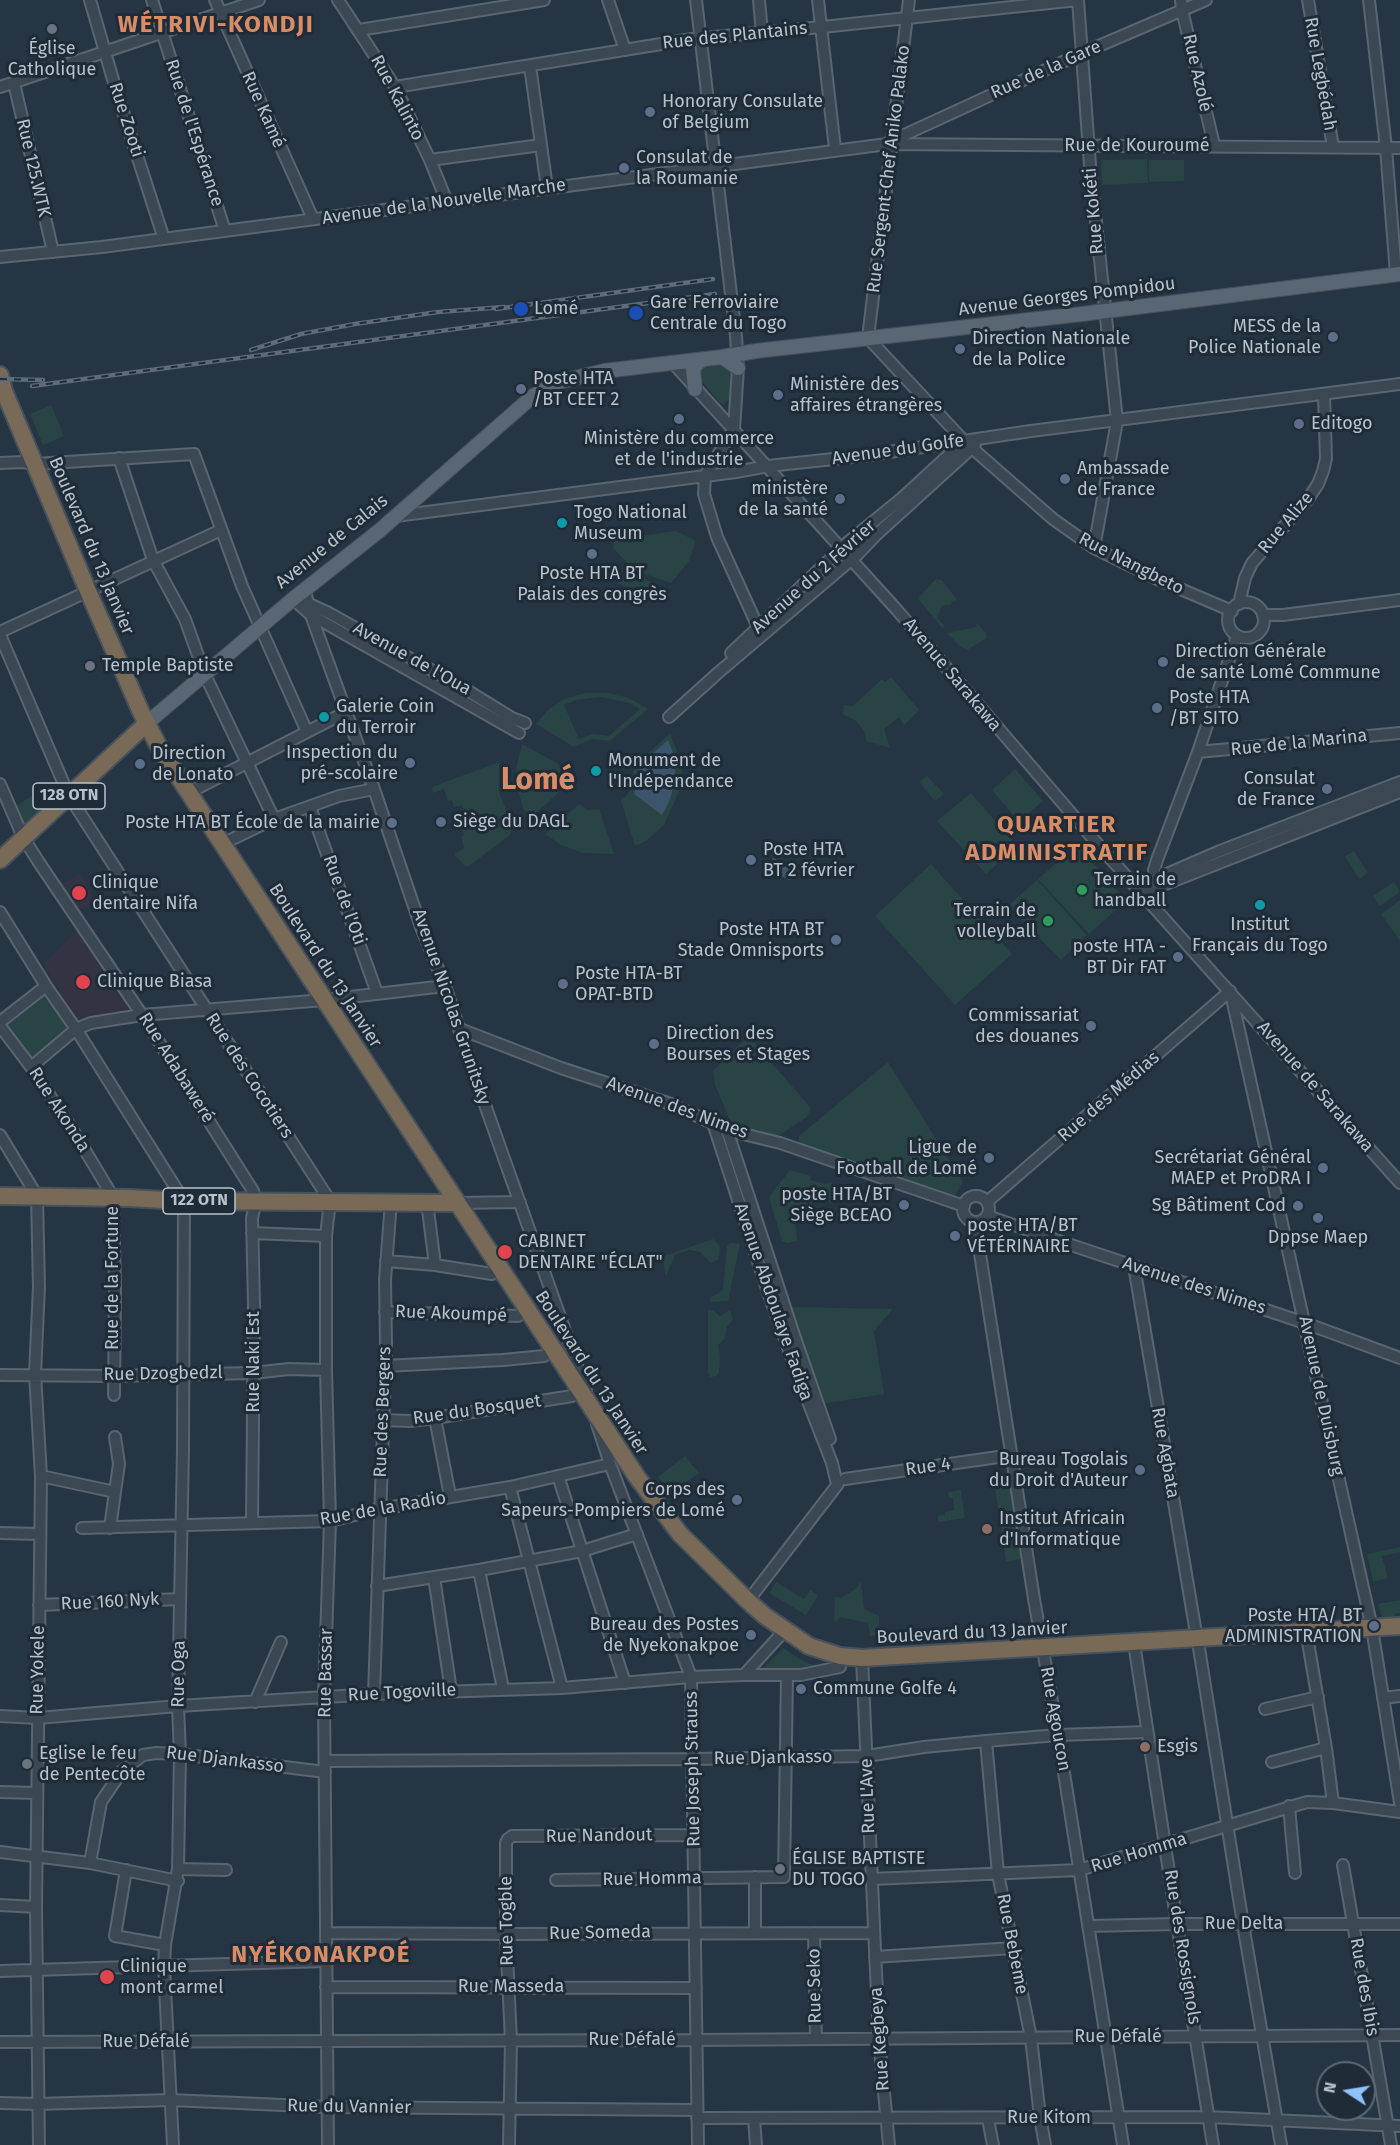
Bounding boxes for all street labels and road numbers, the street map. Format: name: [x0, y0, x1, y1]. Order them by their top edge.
street label: Rue Legbédah: [1299, 15, 1341, 133]
street label: Rue des Plantains: [661, 18, 809, 54]
street label: Rue Azolé: [1178, 32, 1216, 114]
street label: Rue de la Gare: [988, 36, 1104, 104]
street label: Rue Sergent-Chef Aniko Palako: [863, 44, 915, 294]
street label: Rue Kalinto: [365, 52, 429, 144]
street label: Rue de l'Espérance: [160, 57, 228, 209]
street label: Rue Kamé: [237, 68, 289, 152]
street label: Rue Zooti: [104, 80, 148, 160]
street label: Rue 125.WTK: [11, 117, 55, 219]
street label: Rue de Kouroumé: [1064, 135, 1210, 157]
street label: Rue Kokéti: [1079, 167, 1109, 255]
street label: Avenue de la Nouvelle Marche: [321, 174, 567, 230]
street label: Avenue Georges Pompidou: [957, 273, 1177, 321]
street label: Avenue du Golfe: [830, 430, 966, 470]
street label: Boulevard du 13 Janvier: [44, 454, 138, 638]
street label: Rue Alize: [1254, 488, 1318, 558]
street label: Avenue de Calais: [272, 490, 392, 594]
street label: Avenue du 2 Février: [747, 516, 881, 638]
street label: Rue Nangbeto: [1075, 528, 1187, 600]
street label: Avenue Sarakawa: [898, 614, 1006, 736]
street label: Avenue de l'Oua: [349, 618, 475, 700]
street label: Rue de la Marina: [1230, 725, 1368, 761]
road number: 128 OTN: [33, 783, 105, 809]
street label: Rue de l'Oti: [318, 852, 370, 948]
street label: Boulevard du 13 Janvier: [264, 880, 386, 1052]
street label: Avenue Nicolas Grunitsky: [407, 906, 495, 1108]
street label: Rue Adabaweré: [133, 1009, 219, 1127]
street label: Rue des Cocotiers: [200, 1009, 298, 1143]
street label: Avenue de Sarakawa: [1252, 1017, 1378, 1157]
street label: Rue des Médias: [1054, 1047, 1164, 1147]
street label: Rue Akonda: [24, 1063, 94, 1157]
street label: Avenue des Nimes: [603, 1072, 751, 1144]
road number: 122 OTN: [163, 1188, 235, 1214]
street label: Avenue Abdoulaye Fadiga: [729, 1200, 817, 1404]
street label: Rue de la Fortune: [102, 1206, 124, 1350]
street label: Avenue des Nimes: [1120, 1253, 1268, 1319]
street label: Boulevard du 13 Janvier: [530, 1287, 652, 1459]
street label: Rue Akoumpé: [395, 1301, 507, 1327]
street label: Rue Naki Est: [243, 1311, 265, 1413]
street label: Avenue de Duisburg: [1294, 1314, 1348, 1478]
street label: Rue des Bergers: [370, 1346, 396, 1478]
street label: Rue Dzogbedzl: [103, 1362, 223, 1386]
street label: Rue du Bosquet: [411, 1390, 543, 1430]
street label: Rue Agbata: [1146, 1406, 1184, 1500]
street label: Rue 4: [904, 1453, 952, 1481]
street label: Rue de la Radio: [318, 1487, 448, 1531]
street label: Rue 160 Nyk: [60, 1589, 160, 1615]
street label: Boulevard du 13 Janvier: [876, 1617, 1068, 1649]
street label: Rue Yokele: [26, 1625, 50, 1715]
street label: Rue Bassar: [314, 1628, 338, 1718]
street label: Rue Oga: [168, 1640, 190, 1708]
street label: Rue Agoucon: [1035, 1665, 1075, 1773]
street label: Rue Togoville: [347, 1679, 457, 1707]
street label: Rue Joseph Strauss: [681, 1691, 705, 1847]
street label: Rue Djankasso: [165, 1742, 285, 1778]
street label: Rue Djankasso: [714, 1746, 832, 1770]
street label: Rue L'Ave: [856, 1758, 880, 1834]
street label: Rue Nandout: [545, 1824, 653, 1848]
street label: Rue Homma: [1088, 1828, 1190, 1878]
street label: Rue Homma: [602, 1867, 702, 1891]
street label: Rue des Rossignols: [1159, 1868, 1205, 2026]
street label: Rue Togble: [495, 1876, 519, 1966]
street label: Rue Bebeme: [992, 1892, 1032, 1996]
street label: Rue Delta: [1205, 1913, 1283, 1935]
street label: Rue Someda: [549, 1921, 651, 1945]
street label: Rue des Ibis: [1345, 1936, 1383, 2038]
street label: Rue Seko: [804, 1948, 826, 2024]
street label: Rue Masseda: [458, 1976, 564, 1998]
street label: Rue Kegbeya: [866, 1986, 894, 2092]
street label: Rue Défalé: [1074, 2026, 1162, 2048]
street label: Rue Défalé: [588, 2029, 676, 2051]
street label: Rue Défalé: [102, 2031, 190, 2053]
street label: Rue du Vannier: [287, 2095, 411, 2119]
street label: Rue Kitom: [1007, 2107, 1091, 2129]

